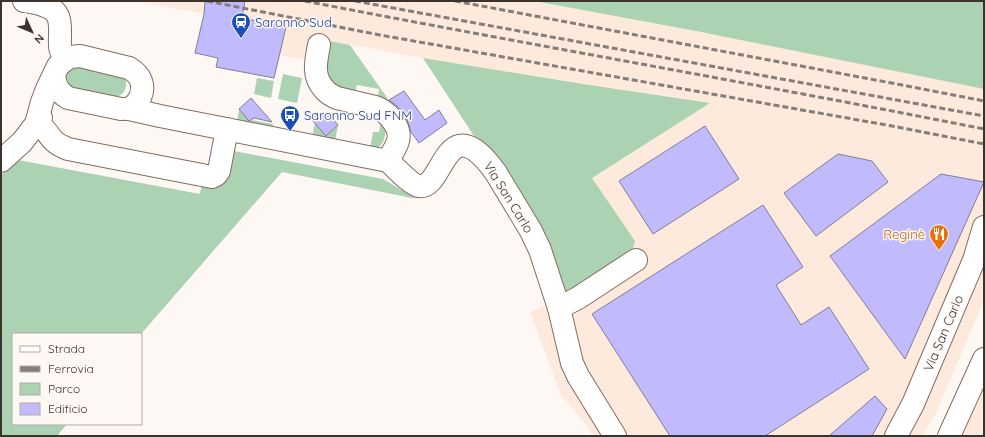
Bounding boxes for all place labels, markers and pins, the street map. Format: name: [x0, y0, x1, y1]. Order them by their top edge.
station icon: Saronno Sud: [230, 11, 252, 39]
place label: Saronno Sud: [255, 14, 332, 30]
bus stop icon: Saronno Sud FNM: [279, 104, 301, 132]
place label: Saronno Sud FNM: [304, 107, 412, 123]
restaurant icon: Reginè: [928, 223, 950, 251]
place label: Reginè: [883, 226, 925, 242]

